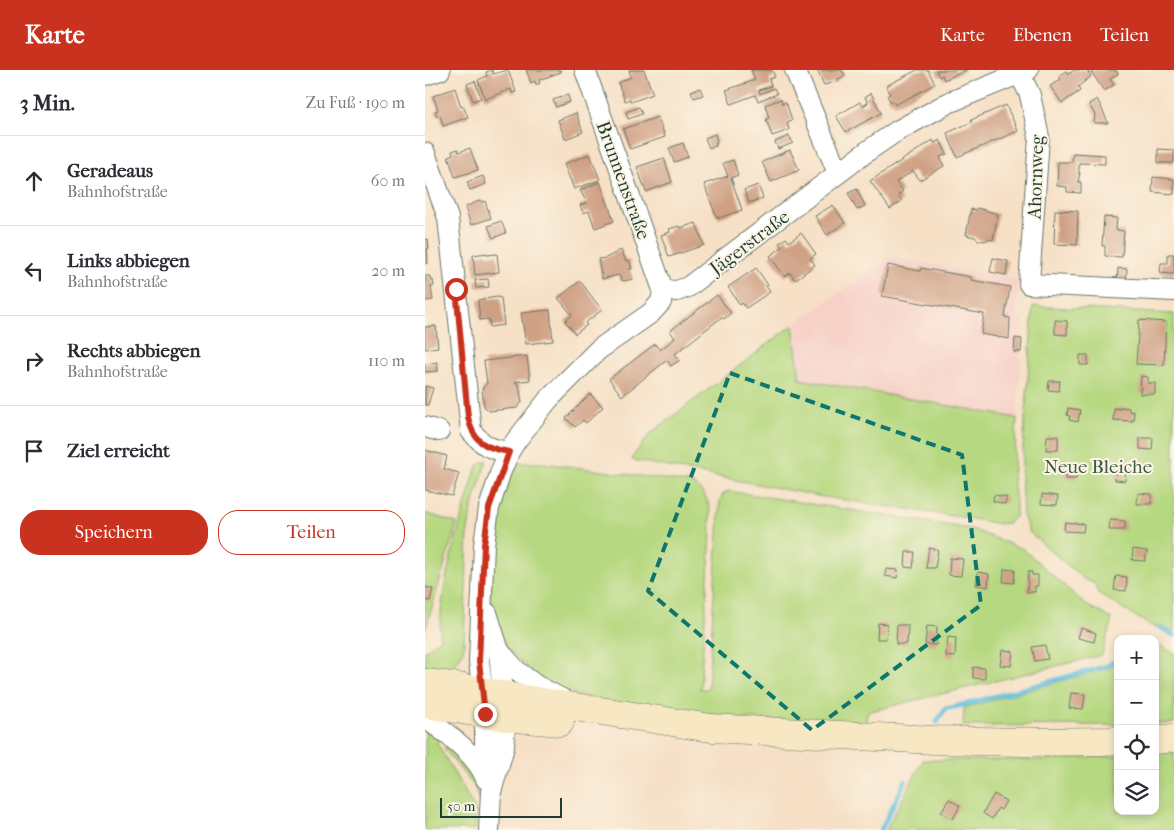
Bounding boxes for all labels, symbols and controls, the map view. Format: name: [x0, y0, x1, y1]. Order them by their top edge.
text: Karte: [25, 21, 85, 49]
text: Karte: [940, 25, 985, 46]
text: Ebenen: [1013, 25, 1072, 46]
text: Teilen: [1100, 25, 1149, 46]
text: 3 Min.: [20, 91, 75, 115]
text: Zu Fuß · 190 m: [306, 93, 405, 112]
street label: Brunnenstraße: [591, 118, 655, 242]
street label: Ahornweg: [1023, 134, 1048, 221]
text: Geradeaus: [67, 160, 153, 182]
icon: ahead: [20, 167, 48, 195]
text: 60 m: [371, 171, 405, 190]
text: Bahnhofstraße: [67, 182, 168, 201]
street label: Jägerstraße: [704, 206, 794, 281]
text: Links abbiegen: [67, 250, 190, 272]
icon: left: [20, 257, 48, 285]
text: 20 m: [371, 261, 405, 280]
text: Bahnhofstraße: [67, 272, 168, 291]
route start: [445, 278, 468, 301]
text: Rechts abbiegen: [67, 340, 201, 362]
icon: right: [20, 347, 48, 375]
text: 110 m: [368, 351, 405, 370]
text: Bahnhofstraße: [67, 362, 168, 381]
icon: arrive: [20, 437, 48, 465]
text: Ziel erreicht: [67, 440, 170, 462]
park label: Neue Bleiche: [1044, 456, 1152, 478]
button: Speichern: [20, 510, 208, 555]
button: Teilen: [218, 510, 405, 555]
map controls: [1114, 635, 1159, 815]
button: +: [1114, 635, 1159, 680]
button: −: [1114, 680, 1159, 725]
route end: [474, 703, 497, 726]
button: locate: [1114, 725, 1159, 770]
button: layers: [1114, 770, 1159, 815]
scale bar: [440, 795, 563, 818]
text: 50 m: [447, 798, 475, 815]

